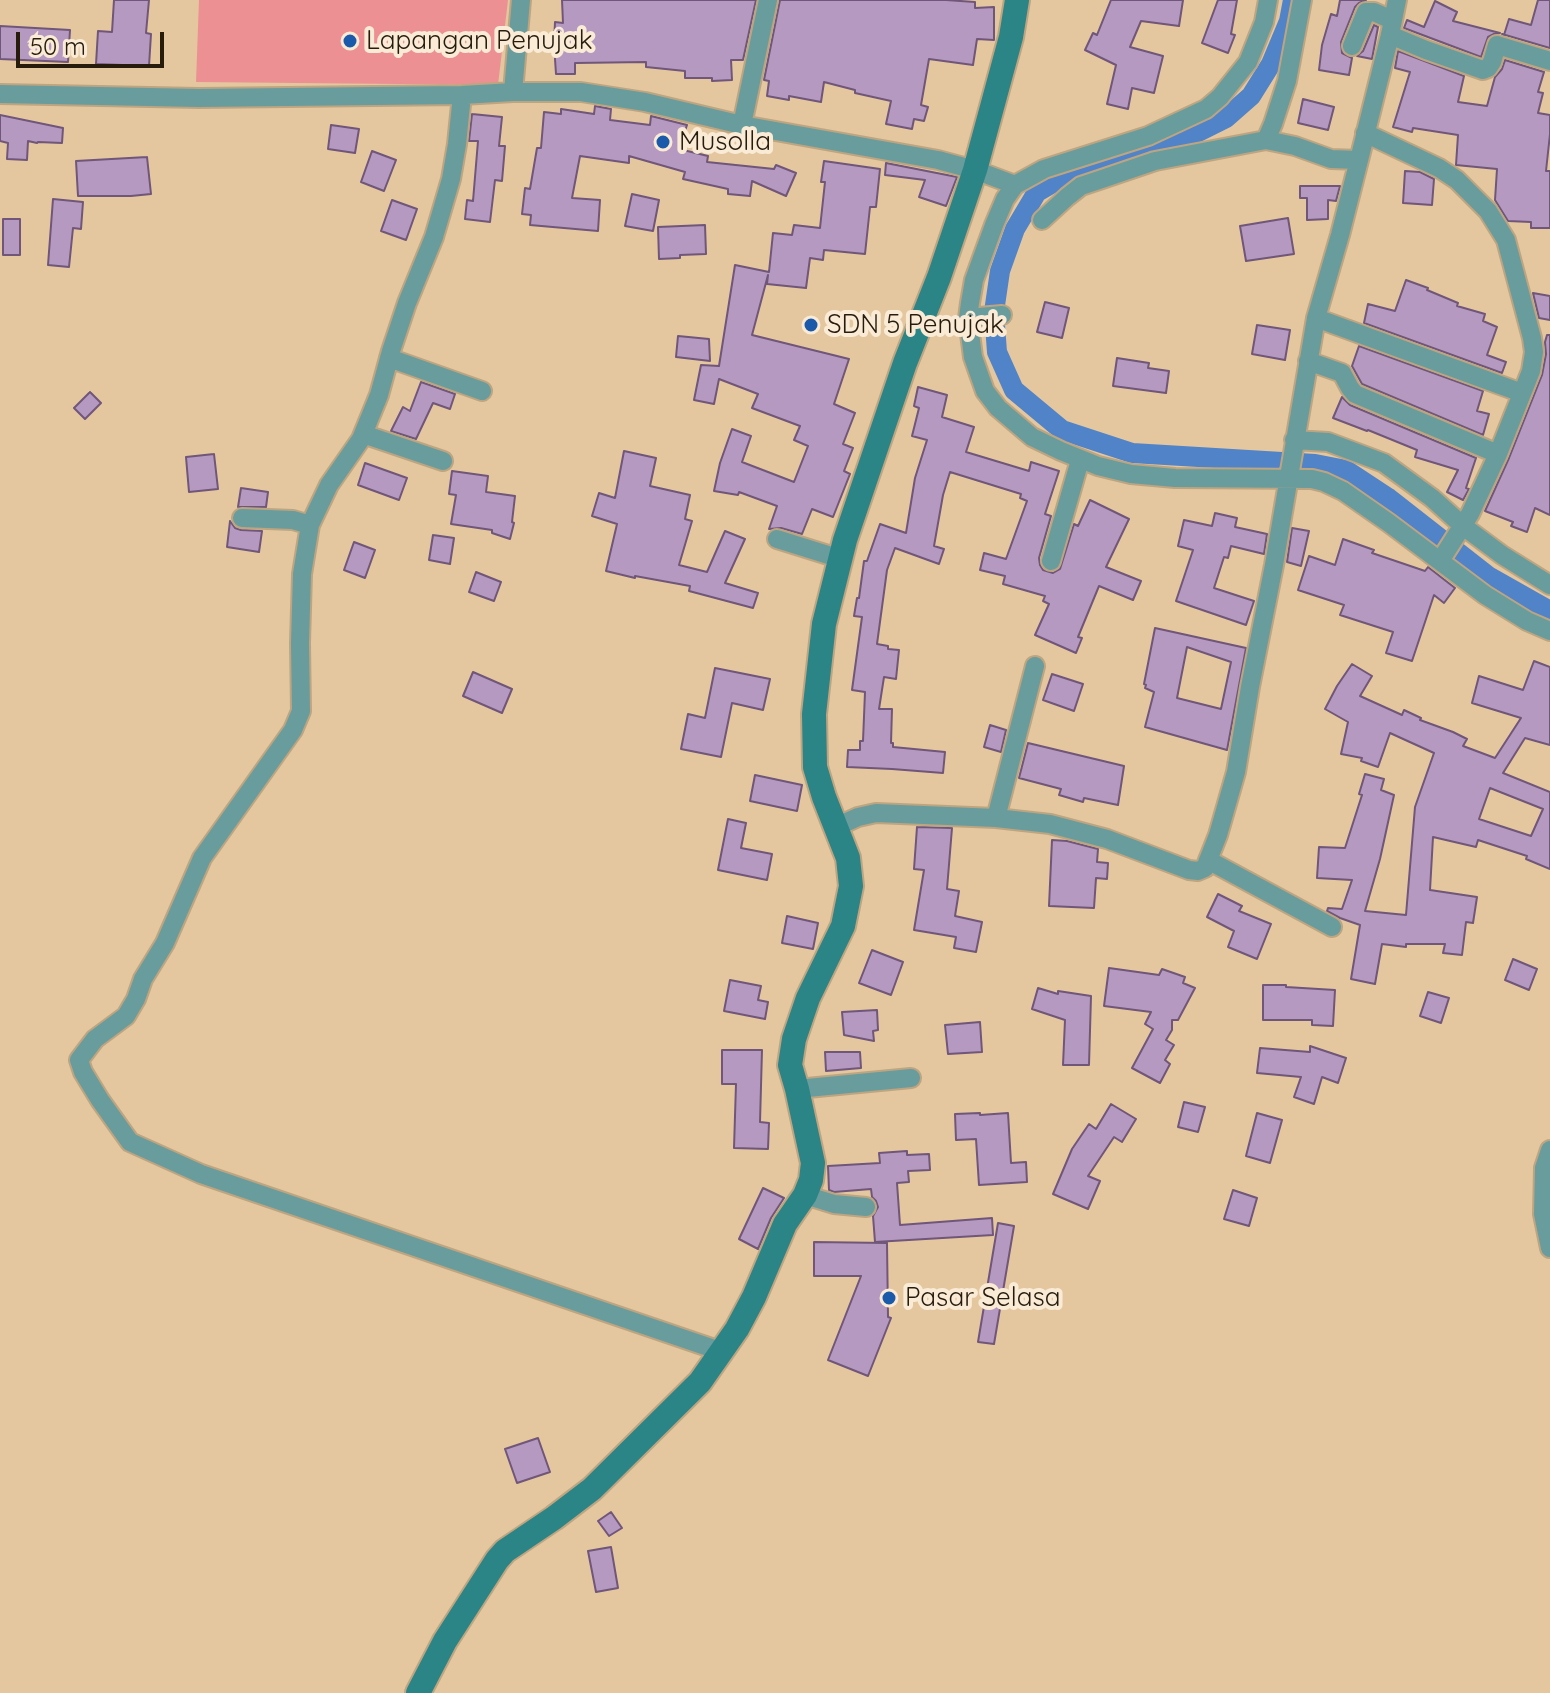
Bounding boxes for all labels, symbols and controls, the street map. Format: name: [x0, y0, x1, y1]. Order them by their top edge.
scale bar: [20, 16, 168, 66]
place label: Lapangan Penujak: [366, 25, 593, 57]
text: 50 m: [30, 31, 86, 61]
marker: Lapangan Penujak: [341, 32, 359, 50]
place label: Musolla: [679, 126, 771, 158]
marker: Musolla: [654, 133, 672, 151]
place label: SDN 5 Penujak: [827, 309, 1004, 341]
marker: SDN 5 Penujak: [802, 316, 820, 334]
place label: Pasar Selasa: [905, 1282, 1061, 1314]
marker: Pasar Selasa: [880, 1289, 898, 1307]

